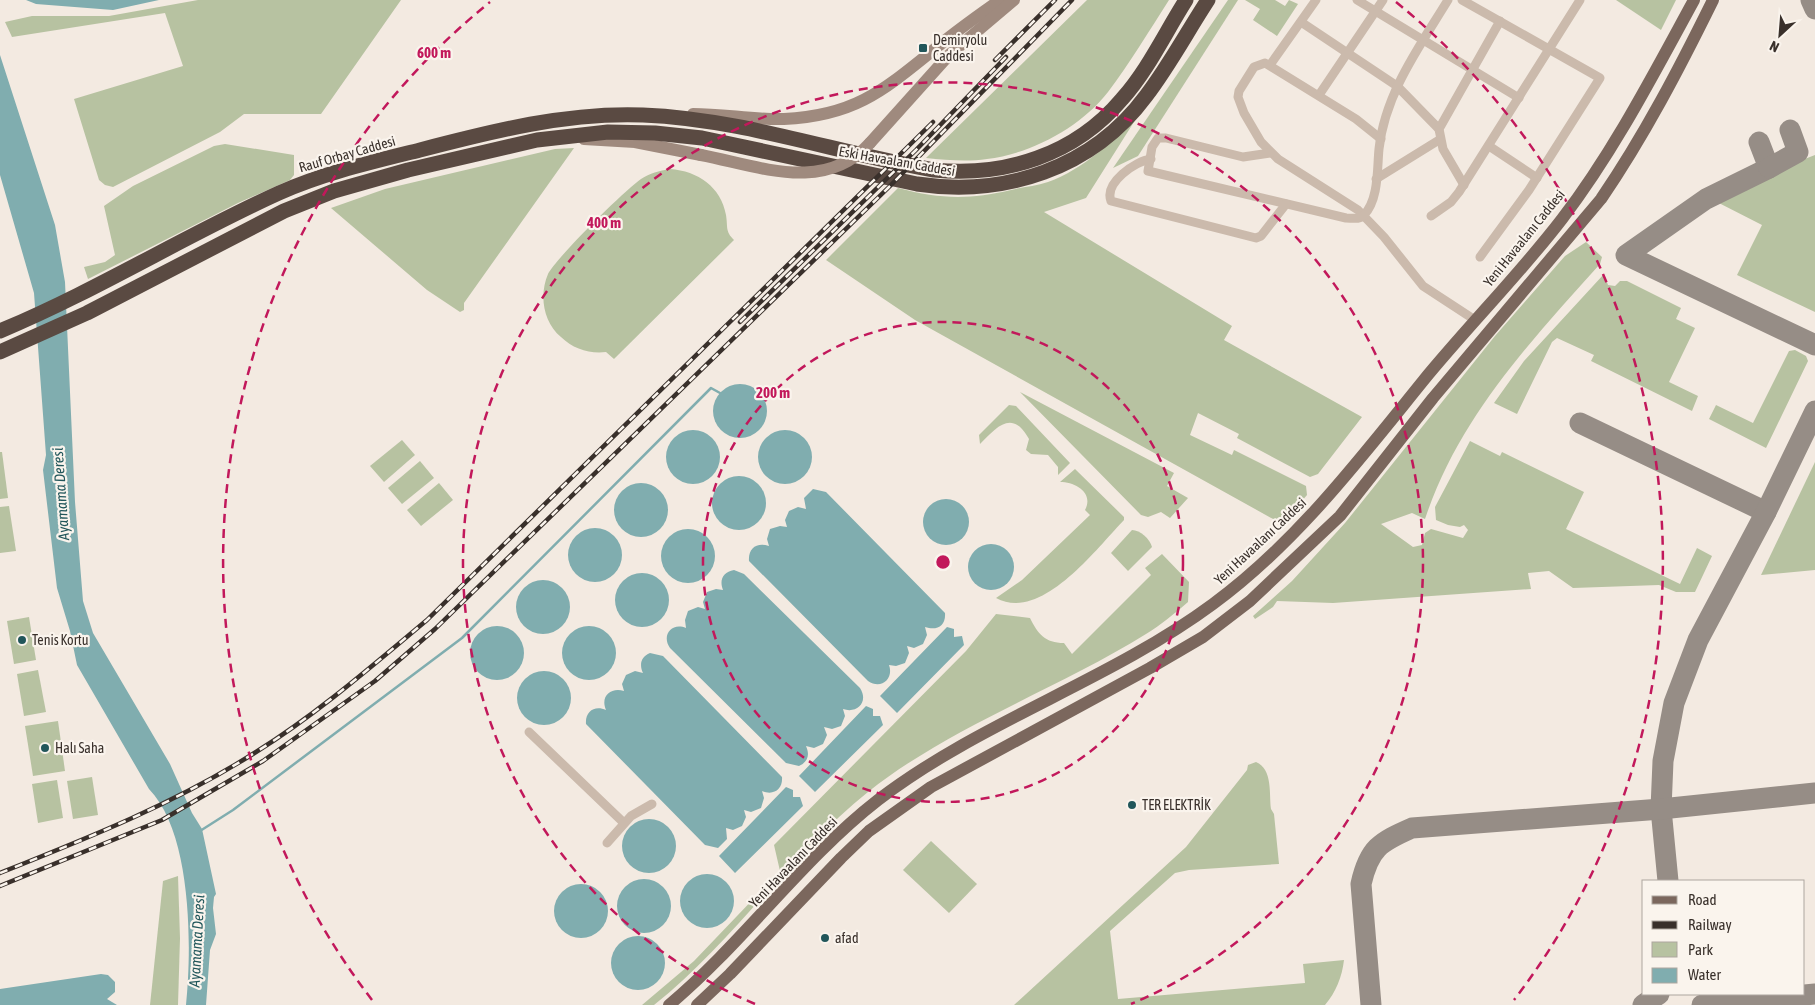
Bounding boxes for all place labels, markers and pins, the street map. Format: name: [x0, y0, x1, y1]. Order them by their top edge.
place label: Demiryolu Caddesi: [933, 32, 987, 64]
marker: Demiryolu Caddesi: [917, 42, 929, 54]
centre of rings: [934, 553, 952, 571]
place label: Tenis Kortu: [32, 632, 88, 648]
marker: Tenis Kortu: [16, 634, 28, 646]
place label: Halı Saha: [55, 740, 104, 756]
marker: Halı Saha: [39, 742, 51, 754]
place label: TER ELEKTRİK: [1142, 797, 1211, 813]
marker: TER ELEKTRİK: [1126, 799, 1138, 811]
place label: afad: [835, 930, 859, 946]
marker: afad: [819, 932, 831, 944]

